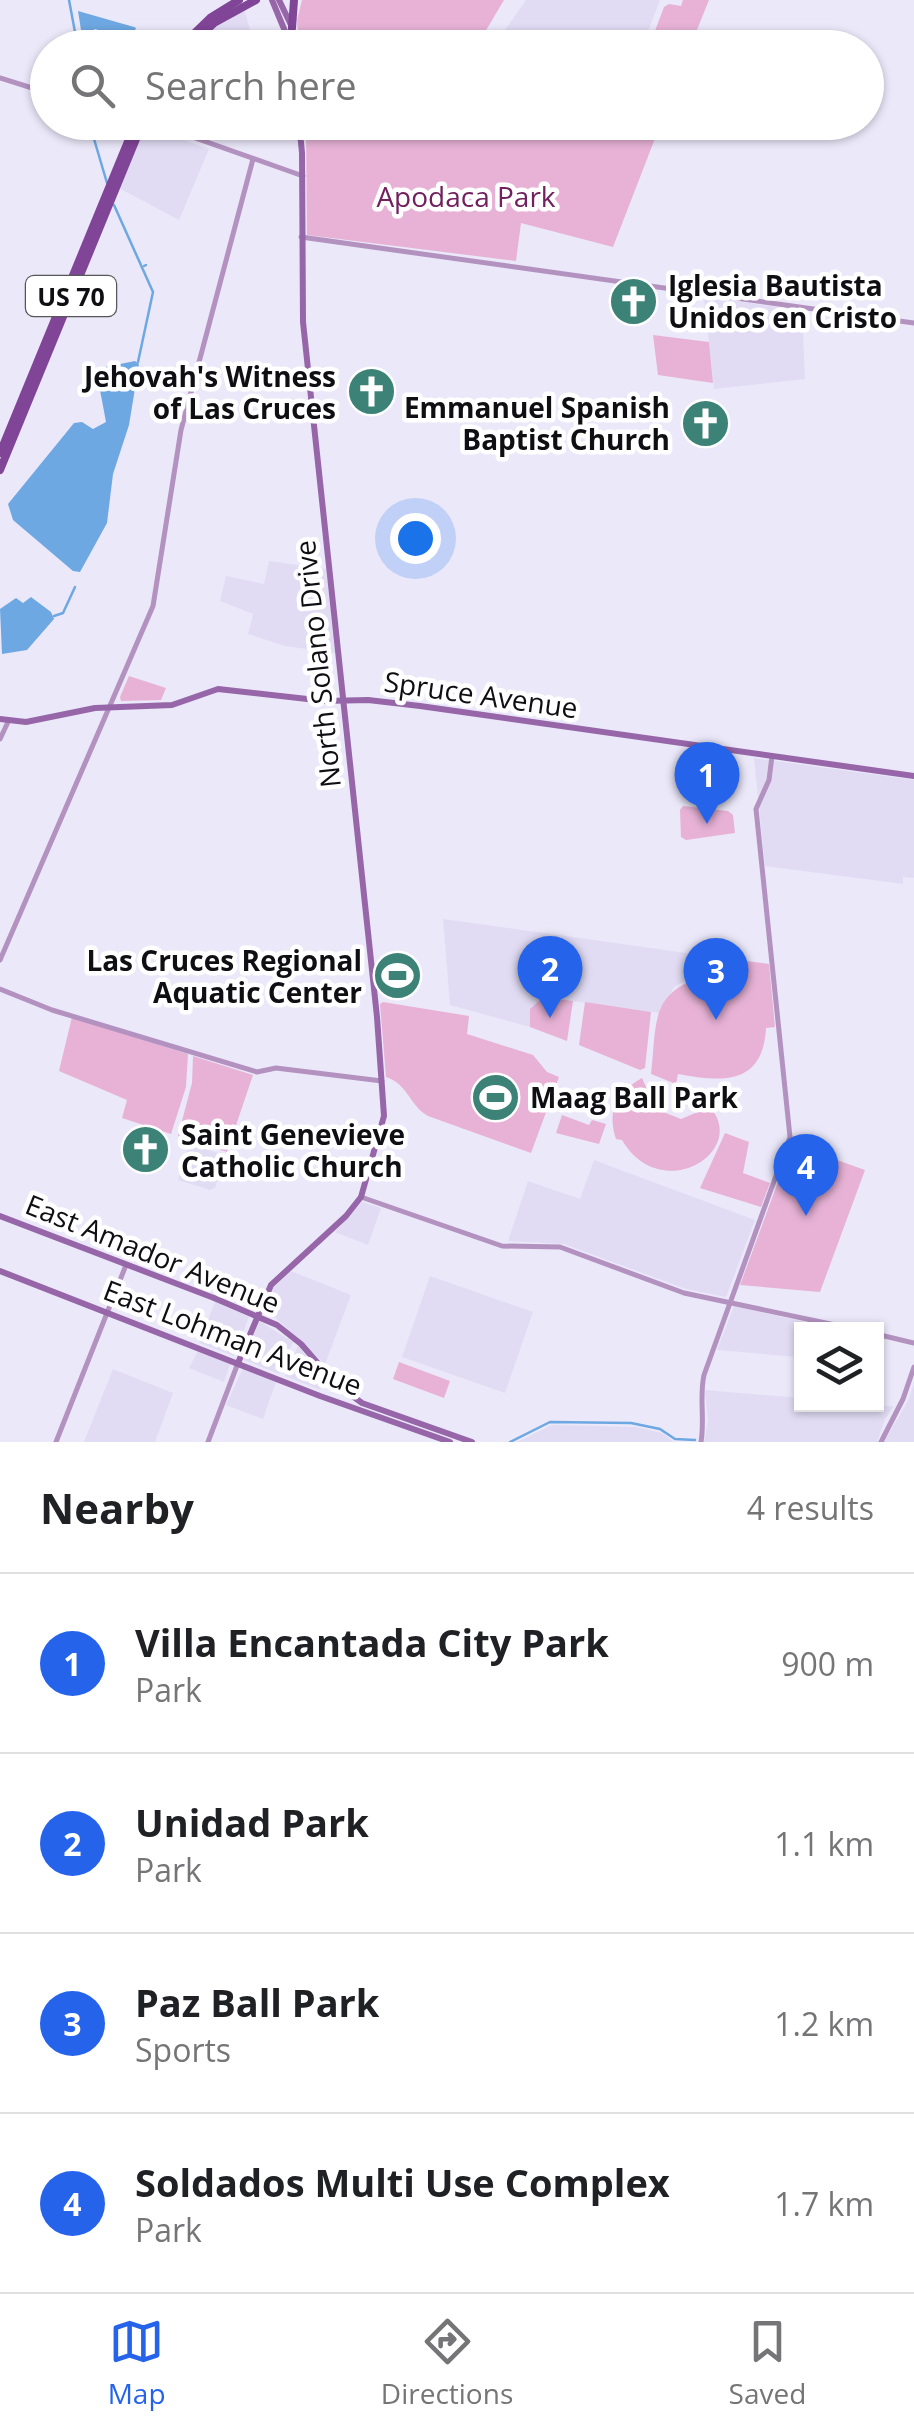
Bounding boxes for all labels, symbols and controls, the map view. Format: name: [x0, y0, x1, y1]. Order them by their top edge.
search box: [30, 30, 884, 140]
icon: search: [65, 58, 120, 113]
text: Search here: [145, 59, 357, 111]
park label: Apodaca Park: [376, 177, 556, 215]
place label: Iglesia Bautista Unidos en Cristo: [668, 266, 897, 336]
church icon: Iglesia Bautista Unidos en Cristo: [607, 275, 659, 327]
road number: US 70: [26, 276, 116, 316]
place label: Jehovah's Witness of Las Cruces: [81, 357, 336, 427]
church icon: Jehovah's Witness of Las Cruces: [345, 366, 397, 418]
place label: Emmanuel Spanish Baptist Church: [404, 388, 670, 458]
church icon: Emmanuel Spanish Baptist Church: [679, 397, 731, 449]
your location: [390, 513, 441, 564]
street label: North Solano Drive: [285, 538, 349, 790]
street label: Spruce Avenue: [382, 662, 580, 726]
pin: 1: [674, 742, 740, 824]
pin: 2: [518, 936, 582, 1018]
pin: 3: [684, 938, 748, 1020]
place label: Las Cruces Regional Aquatic Center: [86, 941, 362, 1011]
sports icon: Las Cruces Regional Aquatic Center: [371, 950, 423, 1002]
sports icon: Maag Ball Park: [469, 1071, 521, 1123]
place label: Maag Ball Park: [530, 1078, 739, 1116]
place label: Saint Genevieve Catholic Church: [181, 1115, 405, 1185]
church icon: Saint Genevieve Catholic Church: [120, 1124, 172, 1176]
pin: 4: [774, 1134, 838, 1216]
street label: East Amador Avenue: [20, 1185, 286, 1321]
street label: East Lohman Avenue: [98, 1270, 368, 1404]
map controls: [794, 1322, 884, 1412]
button: layers: [794, 1322, 884, 1412]
text: Nearby: [40, 1479, 194, 1536]
text: 4 results: [747, 1486, 874, 1529]
text: Villa Encantada City Park: [135, 1616, 609, 1668]
text: 1: [63, 1642, 82, 1685]
text: 900 m: [781, 1642, 874, 1685]
text: Park: [135, 1668, 202, 1711]
text: Unidad Park: [135, 1796, 369, 1848]
text: 2: [63, 1822, 82, 1865]
text: 1.1 km: [774, 1822, 874, 1865]
text: Park: [135, 1848, 202, 1891]
text: Paz Ball Park: [135, 1976, 379, 2028]
text: 3: [63, 2002, 82, 2045]
text: 1.2 km: [774, 2002, 874, 2045]
text: Sports: [135, 2028, 231, 2071]
text: Soldados Multi Use Complex: [135, 2156, 670, 2208]
text: 4: [63, 2182, 82, 2225]
text: 1.7 km: [774, 2182, 874, 2225]
text: Park: [135, 2208, 202, 2251]
tab: Map: [108, 2314, 166, 2412]
tab: Directions: [381, 2314, 513, 2412]
tab: Saved: [729, 2314, 806, 2412]

